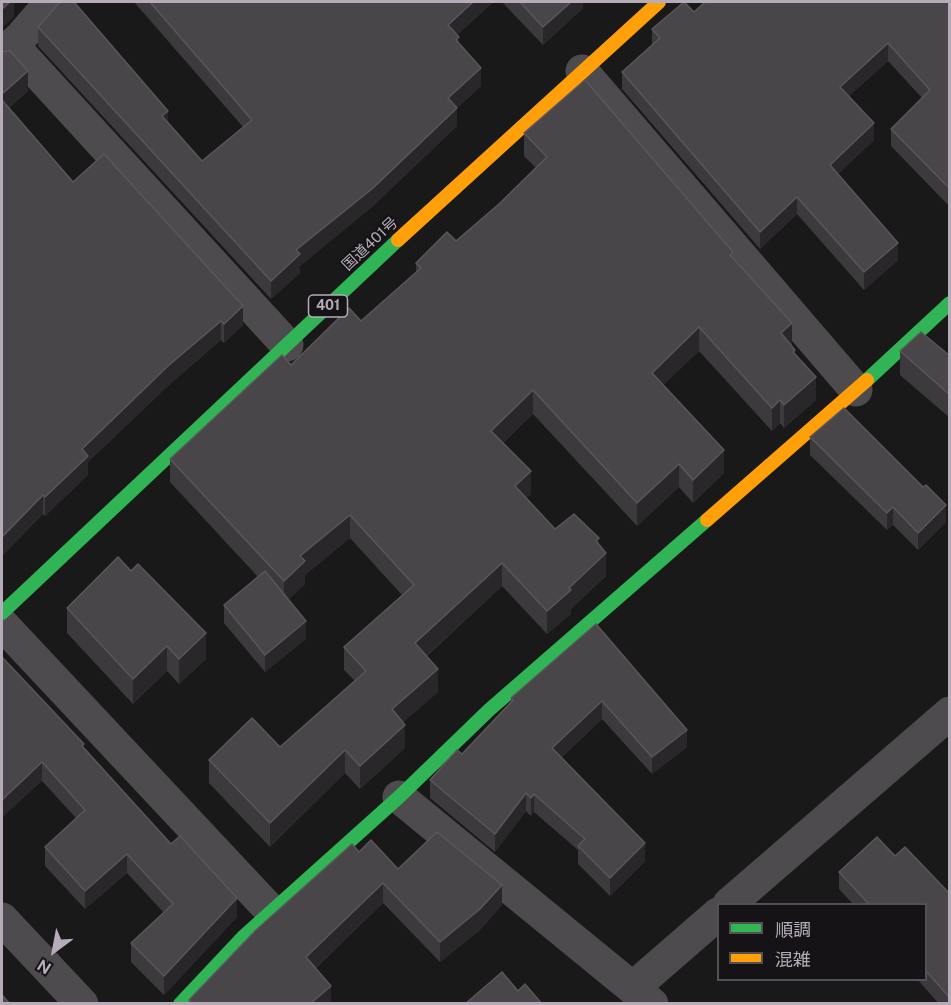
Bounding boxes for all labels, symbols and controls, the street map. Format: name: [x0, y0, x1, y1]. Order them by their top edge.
street label: 国道401号: [338, 214, 402, 274]
road number: 401: [308, 295, 348, 317]
legend: [717, 903, 927, 981]
text: 順調: [775, 919, 811, 940]
north arrow: [24, 921, 84, 981]
text: 混雑: [775, 949, 811, 970]
text: N: [34, 955, 55, 978]

